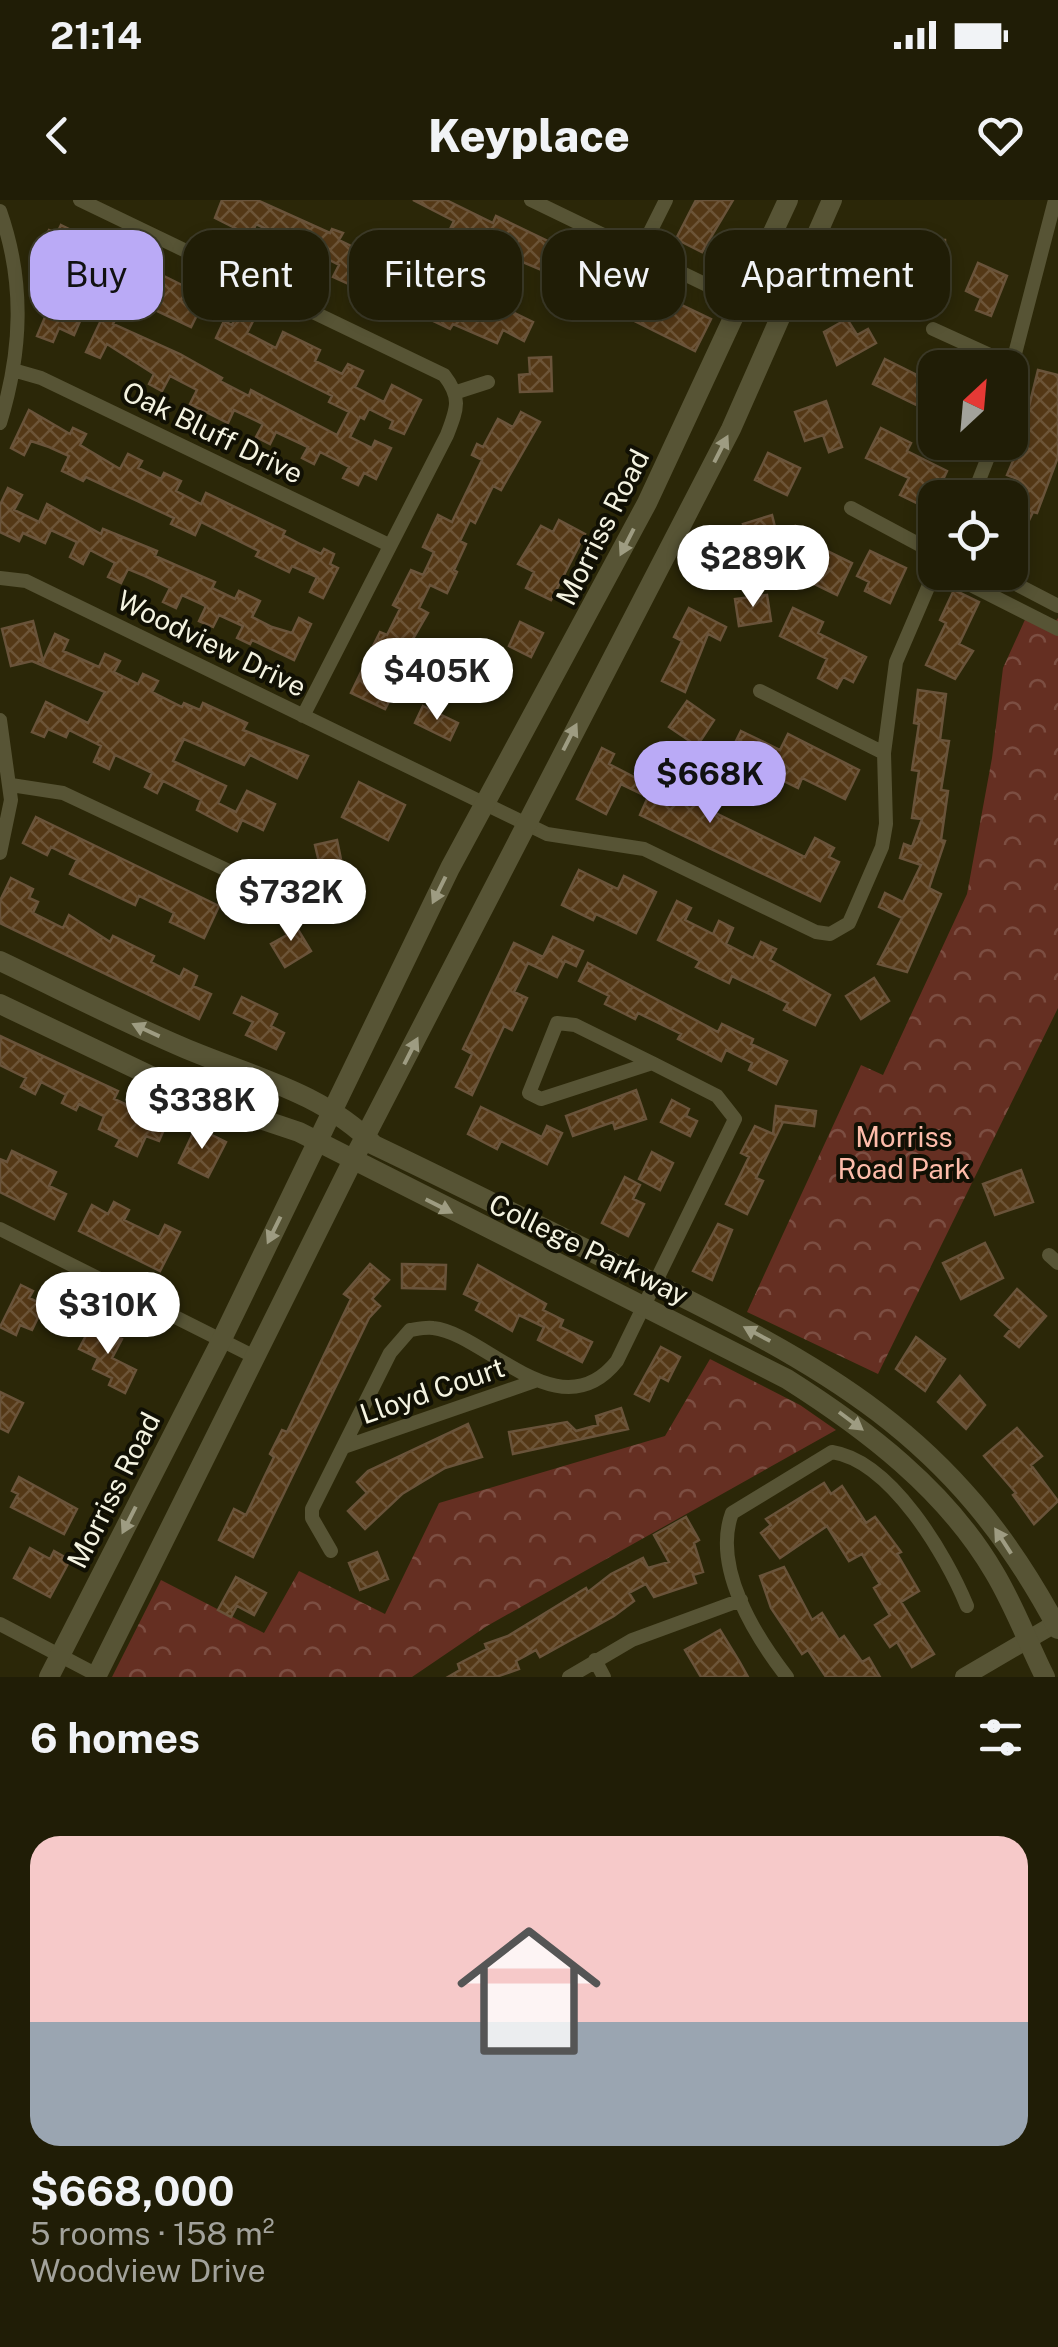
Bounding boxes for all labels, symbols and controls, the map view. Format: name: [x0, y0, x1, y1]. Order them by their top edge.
text: 21:14: [50, 13, 142, 58]
icon: back: [30, 108, 85, 163]
icon: heart: [973, 108, 1028, 163]
text: Keyplace: [428, 109, 630, 162]
chip: Buy: [30, 230, 163, 320]
chip: Rent: [183, 230, 329, 320]
chip: Filters: [349, 230, 522, 320]
chip: New: [542, 230, 685, 320]
chip: Apartment: [705, 230, 950, 320]
north arrow: [918, 350, 1028, 460]
map controls: [918, 350, 1028, 590]
street label: Oak Bluff Drive: [117, 374, 309, 490]
one-way arrow: [712, 435, 729, 464]
street label: Morriss Road: [549, 444, 655, 610]
button: locate: [918, 480, 1028, 590]
pin: $289K: [683, 525, 823, 610]
one-way arrow: [619, 527, 636, 556]
text: $289K: [699, 539, 807, 576]
street label: Woodview Drive: [112, 583, 312, 703]
pin: $405K: [367, 638, 507, 723]
text: $405K: [383, 652, 491, 689]
one-way arrow: [561, 722, 578, 751]
pin: $668K: [640, 741, 780, 826]
text: $668K: [656, 755, 764, 792]
pin: $732K: [221, 859, 361, 944]
text: $732K: [238, 873, 344, 910]
one-way arrow: [430, 876, 447, 905]
one-way arrow: [131, 1022, 160, 1038]
one-way arrow: [402, 1036, 419, 1065]
pin: $338K: [132, 1067, 272, 1152]
text: $338K: [148, 1081, 256, 1118]
park label: Morriss Road Park: [838, 1120, 970, 1185]
street label: College Parkway: [484, 1186, 694, 1312]
one-way arrow: [425, 1197, 454, 1214]
one-way arrow: [266, 1215, 283, 1244]
pin: $310K: [38, 1272, 178, 1357]
text: $310K: [58, 1286, 158, 1323]
one-way arrow: [743, 1326, 772, 1343]
street label: Lloyd Court: [355, 1350, 509, 1430]
street label: Morriss Road: [60, 1407, 166, 1573]
one-way arrow: [838, 1411, 864, 1431]
one-way arrow: [121, 1506, 138, 1535]
one-way arrow: [994, 1528, 1012, 1555]
icon: filters: [973, 1710, 1028, 1765]
text: 6 homes: [30, 1713, 200, 1762]
icon: home: [439, 1901, 619, 2081]
text: $668,000: [30, 2166, 235, 2215]
text: 5 rooms · 158 m²: [30, 2215, 274, 2252]
text: Woodview Drive: [30, 2252, 266, 2289]

